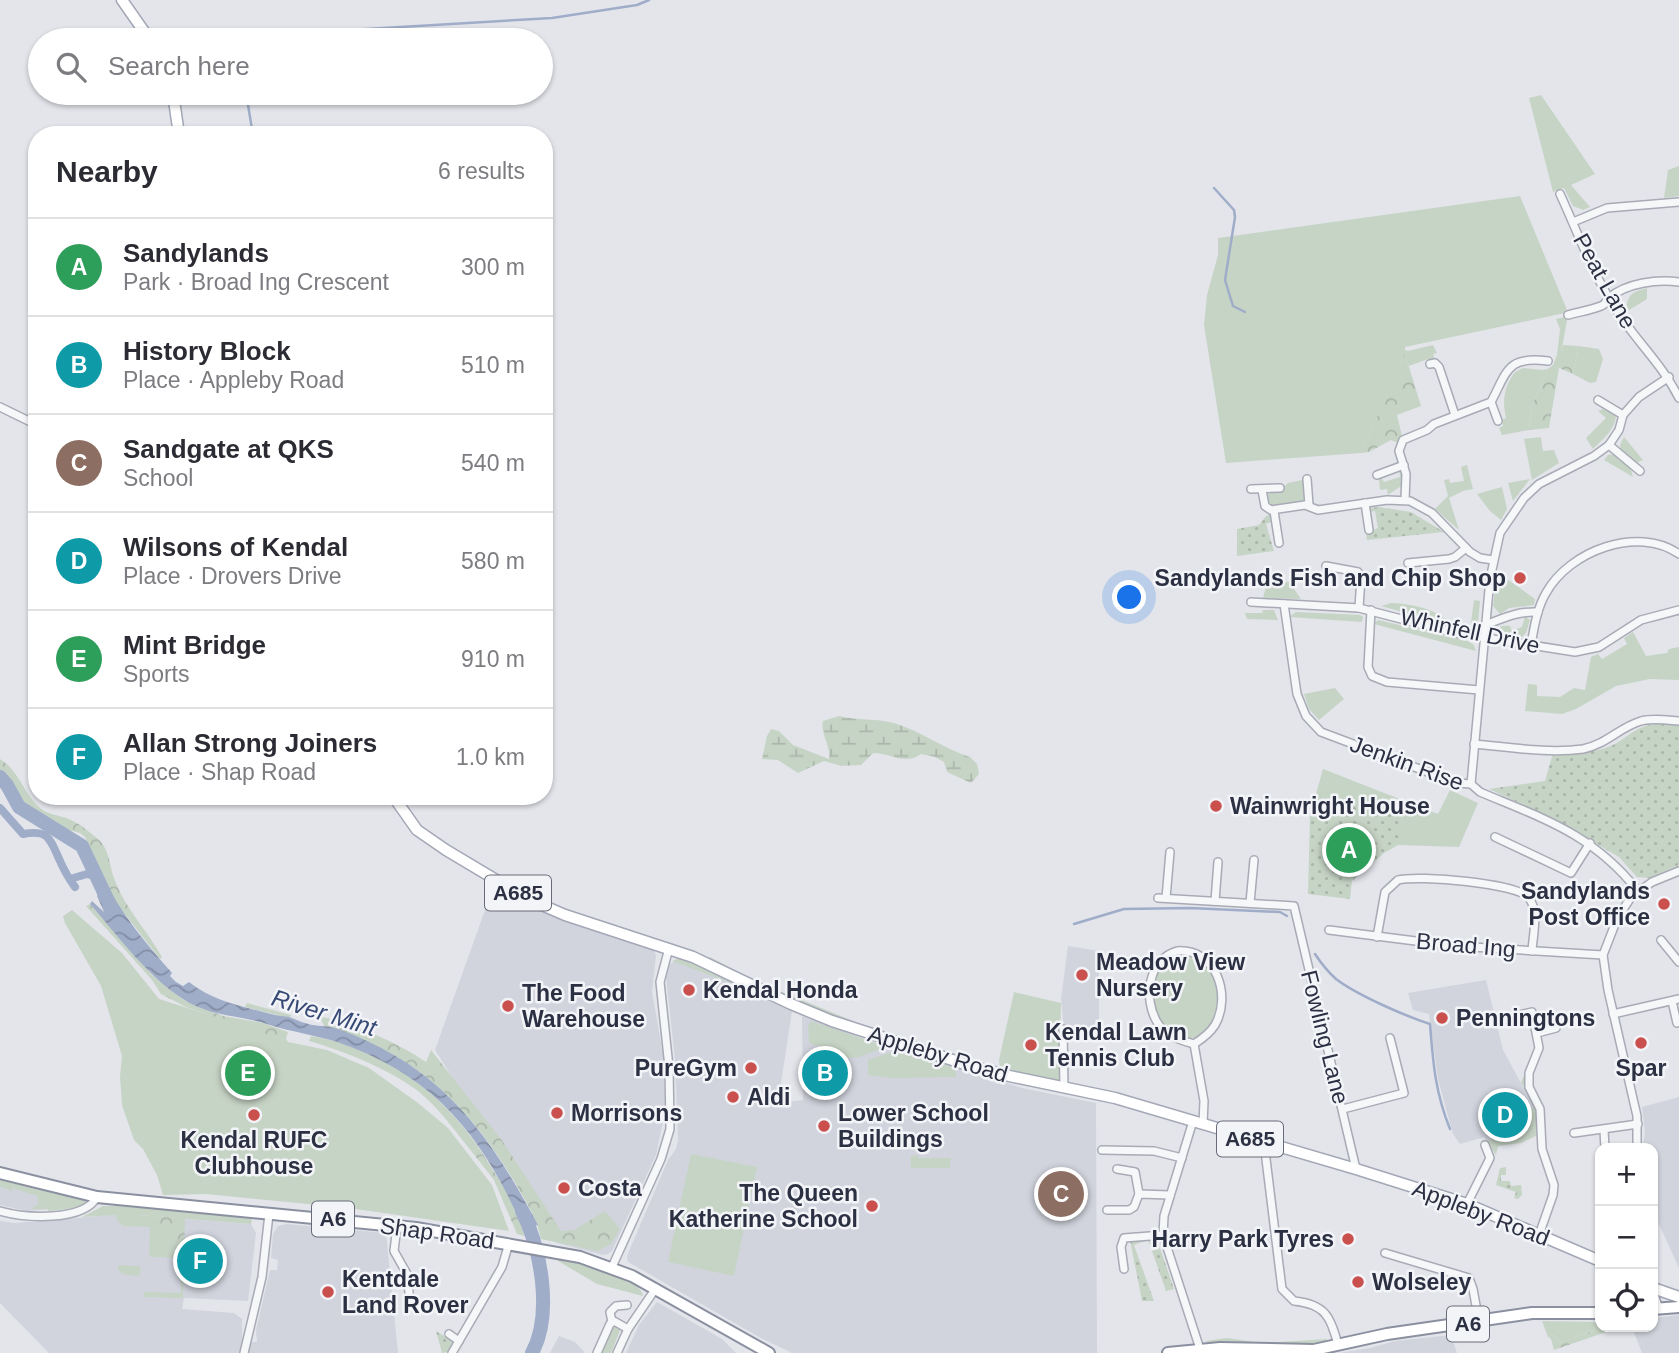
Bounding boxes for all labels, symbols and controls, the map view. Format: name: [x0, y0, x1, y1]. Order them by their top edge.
search box: [28, 28, 553, 105]
icon: search: [52, 48, 90, 86]
text: Search here: [108, 51, 250, 81]
text: Nearby: [56, 155, 158, 188]
text: 6 results: [438, 158, 525, 184]
street label: Peat Lane: [1568, 229, 1642, 333]
text: Sandylands: [123, 238, 269, 268]
text: A: [71, 254, 87, 280]
text: 300 m: [461, 254, 525, 280]
text: Park · Broad Ing Crescent: [123, 269, 389, 295]
text: History Block: [123, 336, 291, 366]
text: B: [71, 352, 87, 378]
text: 510 m: [461, 352, 525, 378]
text: Place · Appleby Road: [123, 367, 344, 393]
text: Sandgate at QKS: [123, 434, 334, 464]
text: C: [71, 450, 87, 476]
text: 540 m: [461, 450, 525, 476]
text: School: [123, 465, 193, 491]
text: Wilsons of Kendal: [123, 532, 348, 562]
text: D: [71, 548, 87, 574]
text: 580 m: [461, 548, 525, 574]
text: Place · Drovers Drive: [123, 563, 342, 589]
place label: Sandylands Fish and Chip Shop: [1155, 565, 1506, 591]
marker: Sandylands Fish and Chip Shop: [1512, 570, 1528, 586]
your location: [1112, 580, 1146, 614]
street label: Whinfell Drive: [1398, 604, 1542, 658]
text: Mint Bridge: [123, 630, 266, 660]
text: E: [71, 646, 87, 672]
text: 910 m: [461, 646, 525, 672]
text: Sports: [123, 661, 189, 687]
text: Allan Strong Joiners: [123, 728, 377, 758]
street label: Jenkin Rise: [1347, 730, 1467, 796]
text: F: [72, 744, 86, 770]
text: 1.0 km: [456, 744, 525, 770]
text: Place · Shap Road: [123, 759, 316, 785]
place label: Wainwright House: [1230, 793, 1430, 819]
marker: Wainwright House: [1208, 798, 1224, 814]
pin: A: [1326, 824, 1372, 876]
road number: A685: [485, 876, 551, 910]
place label: Sandylands Post Office: [1521, 878, 1650, 930]
marker: Sandylands Post Office: [1656, 896, 1672, 912]
street label: Broad Ing: [1415, 928, 1517, 962]
place label: Meadow View Nursery: [1096, 949, 1245, 1001]
marker: Meadow View Nursery: [1074, 967, 1090, 983]
street label: Fowling Lane: [1296, 967, 1354, 1107]
place label: Kendal Honda: [703, 977, 858, 1003]
place label: The Food Warehouse: [522, 980, 645, 1032]
marker: Kendal Honda: [681, 982, 697, 998]
water label: River Mint: [269, 984, 381, 1042]
marker: The Food Warehouse: [500, 998, 516, 1014]
place label: Penningtons: [1456, 1005, 1595, 1031]
marker: Penningtons: [1434, 1010, 1450, 1026]
place label: Kendal Lawn Tennis Club: [1045, 1019, 1187, 1071]
street label: Appleby Road: [865, 1020, 1011, 1088]
marker: Spar: [1633, 1035, 1649, 1051]
marker: Kendal Lawn Tennis Club: [1023, 1037, 1039, 1053]
pin: E: [225, 1047, 271, 1099]
pin: B: [802, 1047, 848, 1099]
place label: PureGym: [635, 1055, 737, 1081]
place label: Spar: [1615, 1055, 1667, 1081]
marker: PureGym: [743, 1060, 759, 1076]
place label: Aldi: [747, 1084, 790, 1110]
marker: Aldi: [725, 1089, 741, 1105]
pin: D: [1482, 1089, 1528, 1141]
place label: Morrisons: [571, 1100, 682, 1126]
place label: Lower School Buildings: [838, 1100, 989, 1152]
marker: Morrisons: [549, 1105, 565, 1121]
marker: Kendal RUFC Clubhouse: [246, 1107, 262, 1123]
marker: Lower School Buildings: [816, 1118, 832, 1134]
road number: A685: [1217, 1122, 1283, 1156]
place label: Kendal RUFC Clubhouse: [181, 1127, 327, 1179]
map controls: [1595, 1143, 1658, 1332]
button: +: [1595, 1143, 1658, 1206]
pin: C: [1038, 1168, 1084, 1220]
place label: Costa: [578, 1175, 642, 1201]
street label: Appleby Road: [1409, 1175, 1553, 1251]
marker: Costa: [556, 1180, 572, 1196]
place label: The Queen Katherine School: [669, 1180, 858, 1232]
marker: The Queen Katherine School: [864, 1198, 880, 1214]
road number: A6: [312, 1202, 354, 1236]
button: −: [1595, 1206, 1658, 1269]
street label: Shap Road: [378, 1212, 496, 1254]
place label: Harry Park Tyres: [1152, 1226, 1334, 1252]
marker: Harry Park Tyres: [1340, 1231, 1356, 1247]
pin: F: [177, 1235, 223, 1287]
place label: Kentdale Land Rover: [342, 1266, 469, 1318]
place label: Wolseley: [1372, 1269, 1471, 1295]
button: locate: [1595, 1269, 1658, 1332]
marker: Wolseley: [1350, 1274, 1366, 1290]
marker: Kentdale Land Rover: [320, 1284, 336, 1300]
road number: A6: [1447, 1306, 1489, 1342]

